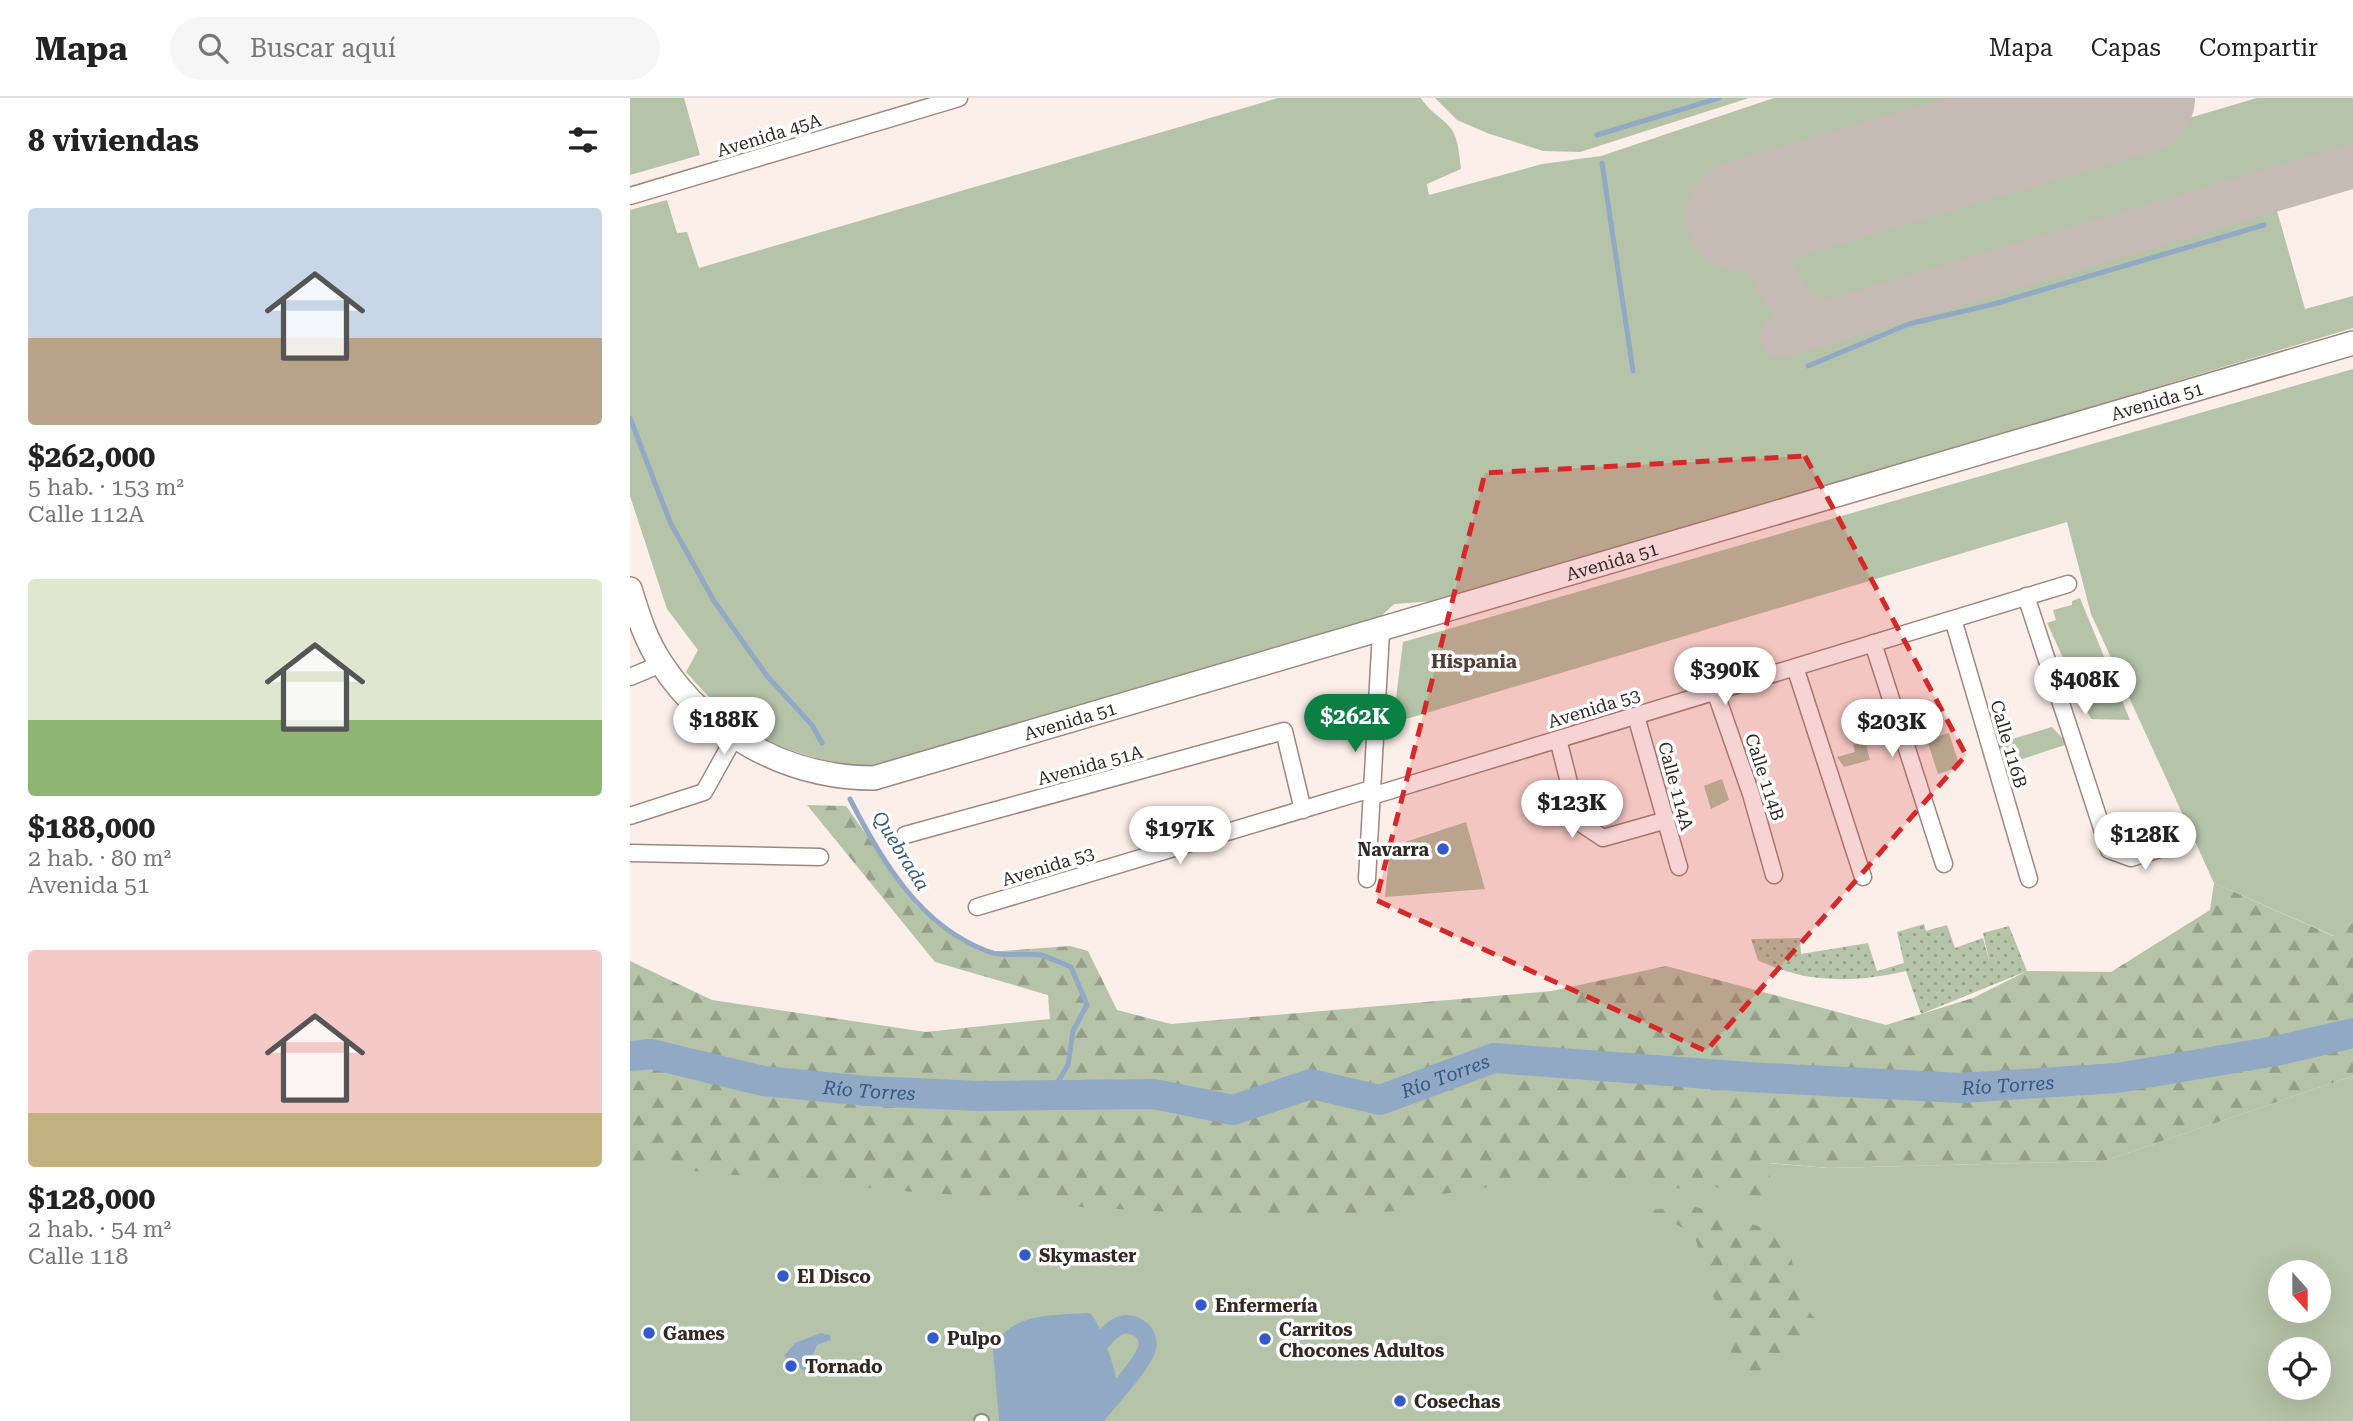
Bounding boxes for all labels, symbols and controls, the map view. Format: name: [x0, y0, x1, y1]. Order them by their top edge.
search box: [170, 17, 660, 80]
text: Mapa: [35, 29, 128, 68]
icon: search: [194, 29, 232, 67]
text: Buscar aquí: [250, 33, 396, 63]
text: Mapa: [1989, 34, 2053, 62]
text: Capas: [2091, 34, 2161, 62]
text: Compartir: [2199, 34, 2318, 62]
street label: Avenida 45A: [714, 109, 824, 161]
icon: filters: [564, 121, 602, 159]
text: 8 viviendas: [28, 123, 199, 158]
icon: home: [252, 253, 378, 379]
street label: Avenida 51: [2108, 377, 2206, 424]
text: $262,000: [28, 439, 155, 474]
text: 5 hab. · 153 m²: [28, 474, 184, 501]
text: Calle 112A: [28, 501, 144, 528]
street label: Avenida 51: [1563, 537, 1661, 584]
icon: home: [252, 624, 378, 750]
pin: $390K: [1676, 648, 1774, 707]
district label: Hispania: [1431, 650, 1517, 673]
text: $390K: [1690, 656, 1760, 683]
pin: $408K: [2036, 658, 2134, 717]
text: $408K: [2050, 666, 2120, 693]
street label: Avenida 53: [1545, 684, 1643, 732]
pin: $262K: [1306, 694, 1404, 754]
street label: Avenida 51: [1021, 697, 1119, 744]
pin: $188K: [675, 698, 773, 757]
street label: Calle 116B: [1986, 698, 2032, 790]
pin: $203K: [1843, 700, 1941, 759]
text: $262K: [1320, 703, 1390, 730]
text: $188K: [689, 706, 759, 733]
text: $203K: [1857, 708, 1927, 735]
street label: Calle 114B: [1741, 731, 1789, 823]
street label: Calle 114A: [1654, 739, 1698, 833]
street label: Avenida 51A: [1035, 741, 1145, 789]
pin: $123K: [1523, 780, 1621, 840]
text: $123K: [1537, 789, 1607, 816]
pin: $197K: [1131, 806, 1229, 866]
water label: Quebrada: [868, 807, 934, 895]
text: $188,000: [28, 810, 155, 845]
pin: $128K: [2096, 812, 2194, 872]
text: $197K: [1145, 815, 1215, 842]
text: $128K: [2110, 821, 2180, 848]
place label: Navarra: [1358, 839, 1429, 860]
marker: Navarra: [1435, 841, 1451, 857]
street label: Avenida 53: [999, 842, 1097, 890]
text: 2 hab. · 80 m²: [28, 845, 171, 872]
text: Avenida 51: [28, 872, 150, 899]
icon: home: [252, 995, 378, 1121]
water label: Río Torres: [1397, 1049, 1493, 1103]
water label: Río Torres: [1960, 1071, 2055, 1099]
water label: Río Torres: [821, 1075, 916, 1105]
text: $128,000: [28, 1181, 155, 1216]
text: 2 hab. · 54 m²: [28, 1216, 171, 1243]
text: Calle 118: [28, 1243, 128, 1270]
place label: Skymaster: [1039, 1245, 1136, 1266]
marker: Skymaster: [1017, 1247, 1033, 1263]
north arrow: [2268, 1260, 2331, 1323]
map controls: [2268, 1260, 2331, 1400]
place label: El Disco: [797, 1266, 871, 1287]
marker: El Disco: [775, 1268, 791, 1284]
place label: Enfermería: [1215, 1295, 1318, 1316]
marker: Enfermería: [1193, 1297, 1209, 1313]
place label: Carritos Chocones Adultos: [1279, 1319, 1444, 1361]
place label: Games: [663, 1323, 725, 1344]
marker: Games: [641, 1325, 657, 1341]
place label: Pulpo: [947, 1328, 1002, 1349]
marker: Pulpo: [925, 1330, 941, 1346]
marker: Carritos Chocones Adultos: [1257, 1331, 1273, 1347]
button: locate: [2268, 1337, 2331, 1400]
place label: Tornado: [805, 1356, 883, 1377]
marker: Tornado: [783, 1358, 799, 1374]
place label: Cosechas: [1414, 1391, 1501, 1412]
marker: Cosechas: [1392, 1393, 1408, 1409]

